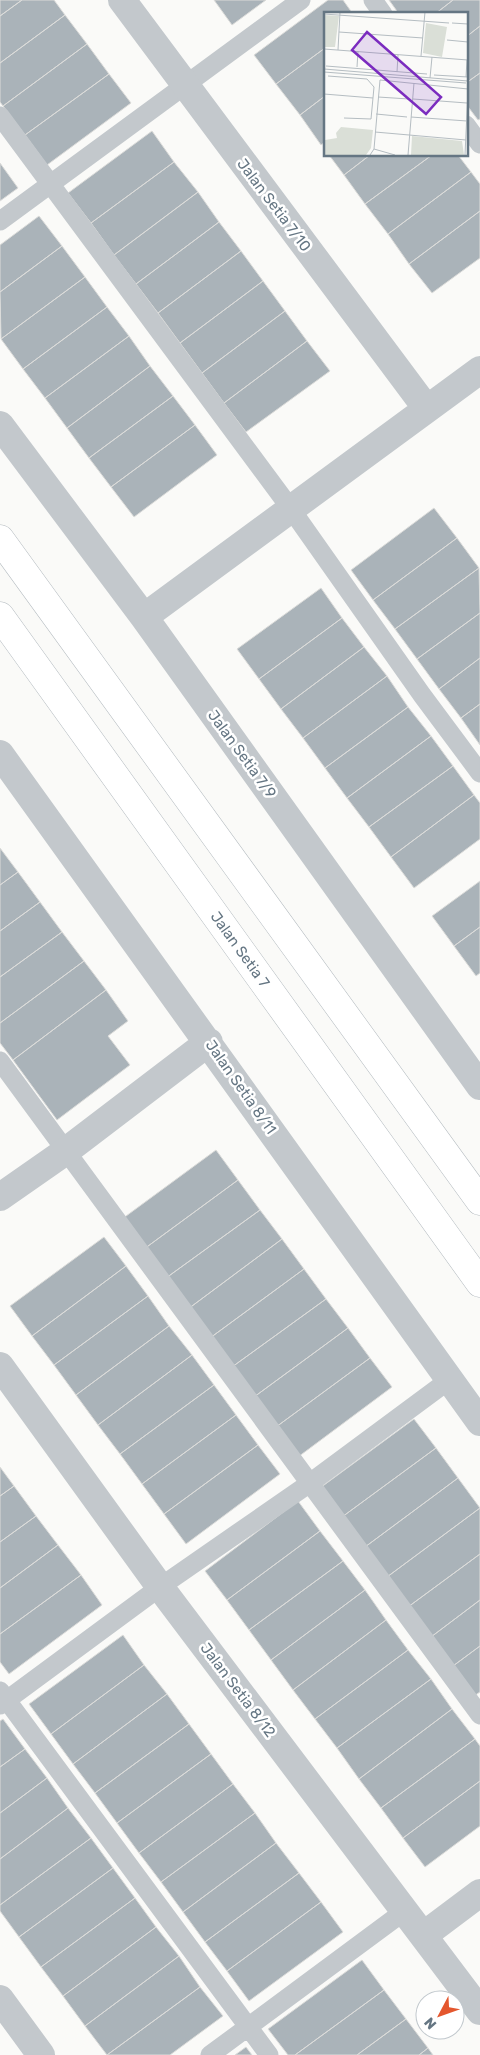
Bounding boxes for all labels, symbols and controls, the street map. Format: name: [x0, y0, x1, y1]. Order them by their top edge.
inset map: [324, 12, 468, 156]
street label: Jalan Setia 7/10: [233, 155, 315, 255]
street label: Jalan Setia 7/9: [204, 706, 280, 802]
street label: Jalan Setia 7: [207, 908, 274, 991]
street label: Jalan Setia 8/11: [202, 1036, 280, 1138]
street label: Jalan Setia 8/12: [197, 1639, 279, 1741]
north arrow: [415, 1990, 465, 2040]
text: N: [421, 2014, 440, 2033]

